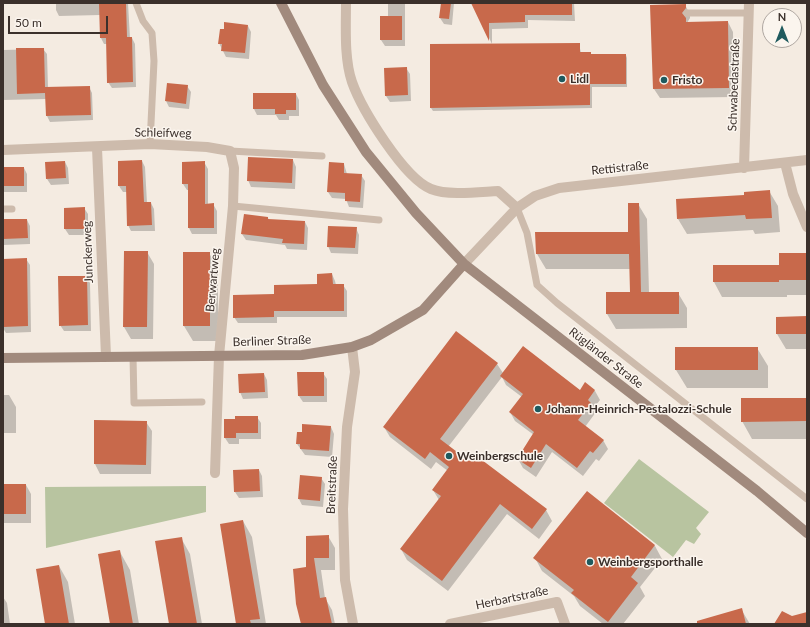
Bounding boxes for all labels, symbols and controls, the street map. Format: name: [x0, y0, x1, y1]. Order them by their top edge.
scale bar: [10, 8, 110, 34]
north arrow: [762, 8, 802, 48]
text: N: [778, 10, 786, 23]
text: 50 m: [15, 15, 42, 30]
street label: Schwabedastraße: [725, 38, 743, 132]
place label: Lidl: [570, 72, 589, 86]
place label: Fristo: [672, 73, 702, 87]
marker: Lidl: [557, 74, 567, 84]
marker: Fristo: [659, 75, 669, 85]
street label: Schleifweg: [134, 125, 192, 141]
street label: Rettistraße: [591, 158, 649, 178]
street label: Junckerweg: [80, 221, 96, 283]
street label: Berwartweg: [203, 247, 223, 313]
street label: Rügländer Straße: [566, 325, 646, 391]
street label: Berliner Straße: [232, 332, 312, 350]
place label: Johann-Heinrich-Pestalozzi-Schule: [546, 402, 732, 416]
marker: Johann-Heinrich-Pestalozzi-Schule: [533, 404, 543, 414]
place label: Weinbergschule: [457, 449, 543, 463]
marker: Weinbergschule: [444, 451, 454, 461]
street label: Breitstraße: [324, 456, 340, 514]
place label: Weinbergsporthalle: [598, 555, 703, 569]
marker: Weinbergsporthalle: [585, 557, 595, 567]
street label: Herbartstraße: [474, 583, 550, 613]

